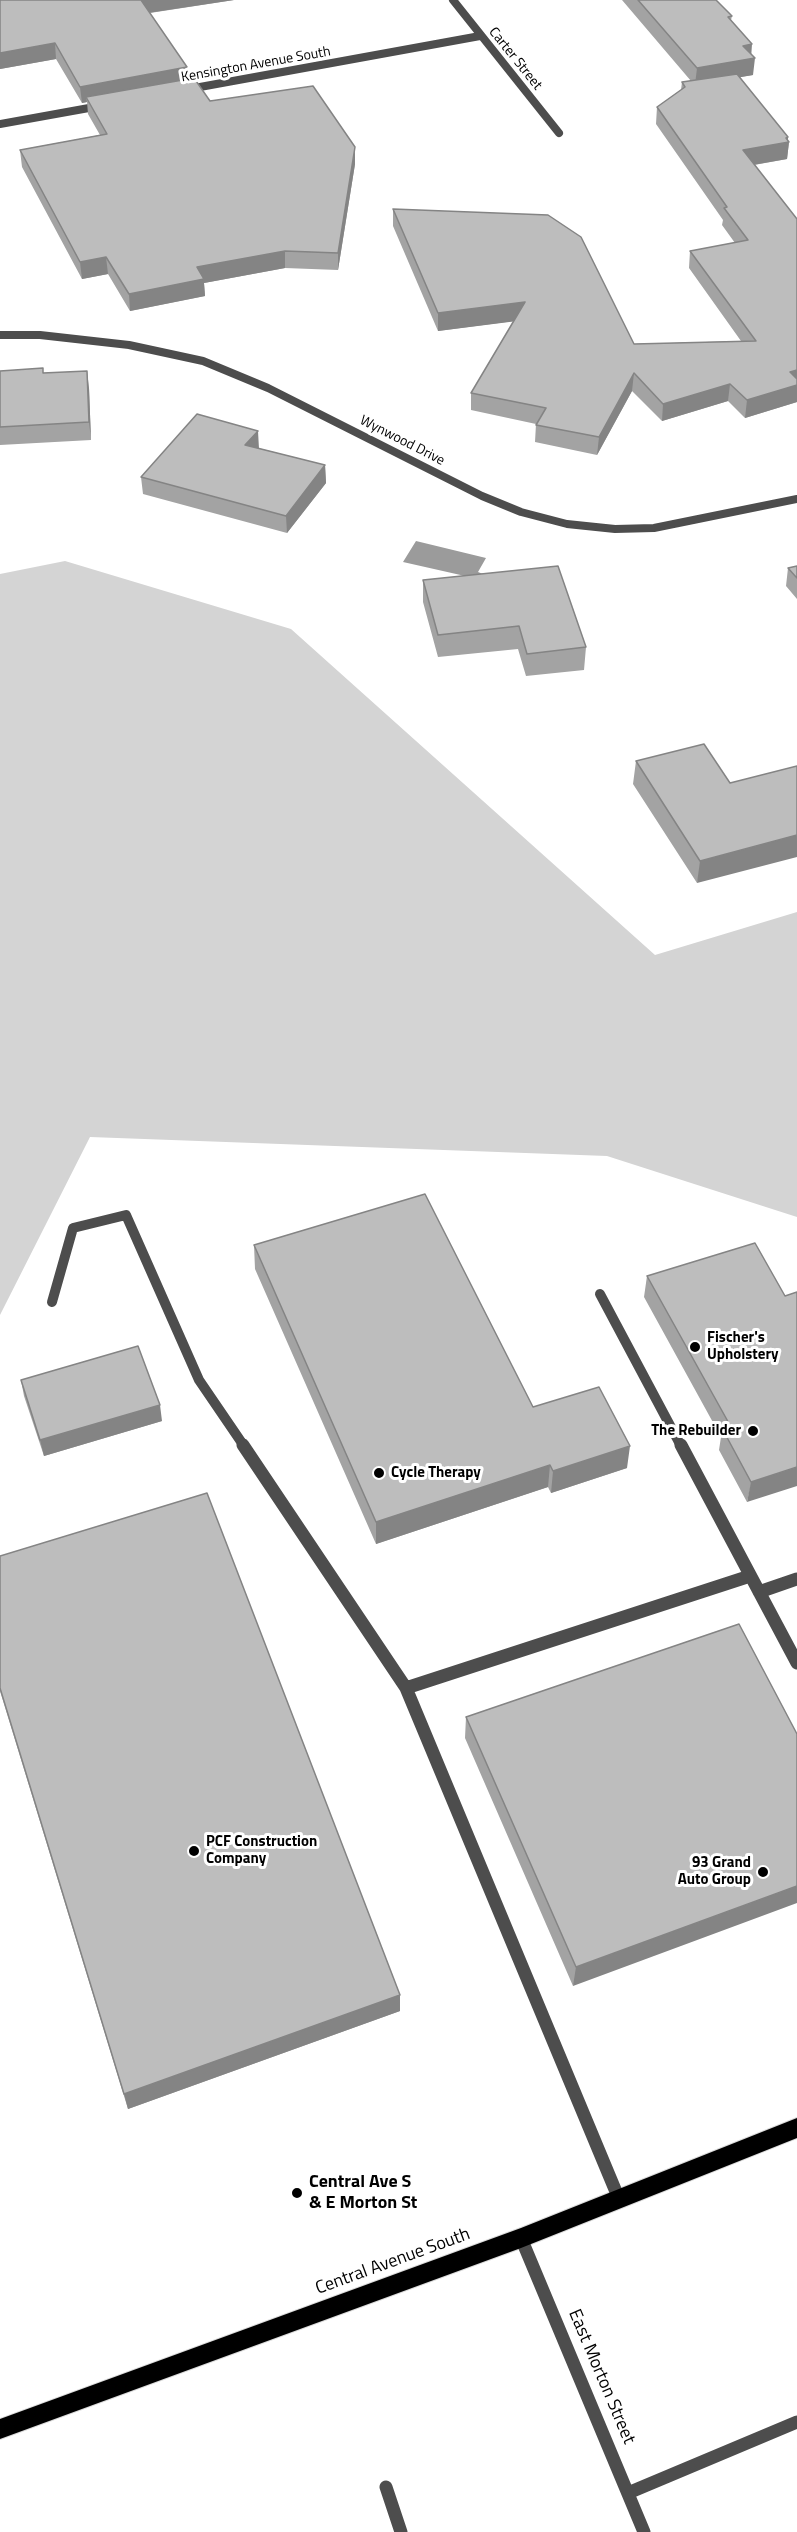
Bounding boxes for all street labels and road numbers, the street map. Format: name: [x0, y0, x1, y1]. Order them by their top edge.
street label: Carter Street: [485, 24, 545, 94]
street label: Kensington Avenue South: [180, 44, 332, 86]
street label: Wynwood Drive: [357, 412, 447, 470]
street label: Central Avenue South: [313, 2224, 473, 2300]
street label: East Morton Street: [563, 2306, 639, 2448]

